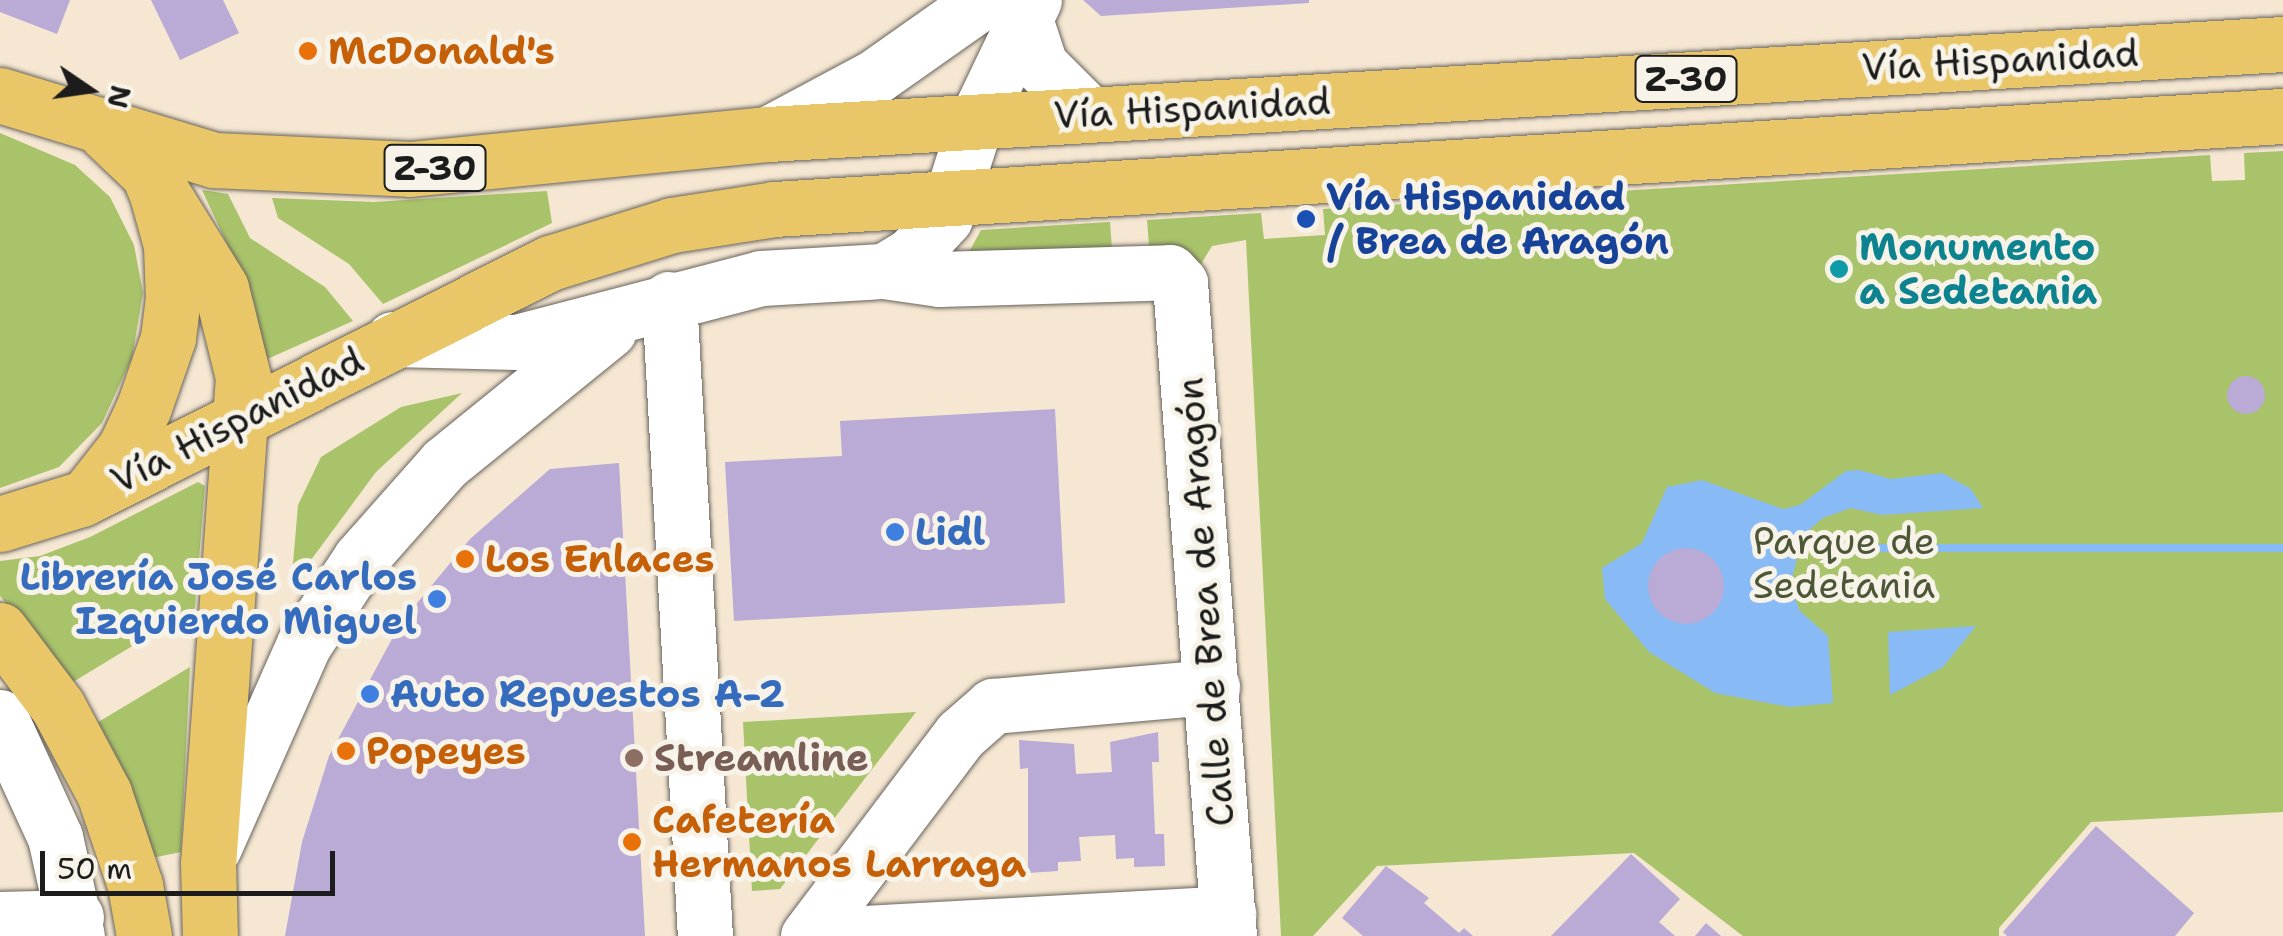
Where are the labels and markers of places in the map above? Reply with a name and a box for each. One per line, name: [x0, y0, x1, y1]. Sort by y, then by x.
place label: McDonald's: [328, 28, 555, 74]
marker: McDonald's: [297, 40, 319, 62]
place label: Vía Hispanidad / Brea de Aragón: [1326, 174, 1669, 264]
marker: Vía Hispanidad / Brea de Aragón: [1295, 208, 1317, 230]
place label: Monumento a Sedetania: [1859, 224, 2097, 314]
marker: Monumento a Sedetania: [1828, 258, 1850, 280]
place label: Lidl: [915, 509, 986, 555]
marker: Lidl: [884, 521, 906, 543]
place label: Los Enlaces: [485, 536, 715, 582]
marker: Los Enlaces: [454, 548, 476, 570]
place label: Librería José Carlos Izquierdo Miguel: [20, 554, 417, 644]
marker: Librería José Carlos Izquierdo Miguel: [426, 588, 448, 610]
place label: Auto Repuestos A-2: [390, 671, 785, 717]
marker: Auto Repuestos A-2: [359, 683, 381, 705]
place label: Popeyes: [366, 728, 526, 774]
place label: Streamline: [654, 735, 869, 781]
marker: Popeyes: [335, 740, 357, 762]
marker: Streamline: [623, 747, 645, 769]
place label: Cafetería Hermanos Larraga: [652, 797, 1026, 886]
marker: Cafetería Hermanos Larraga: [621, 831, 643, 853]

